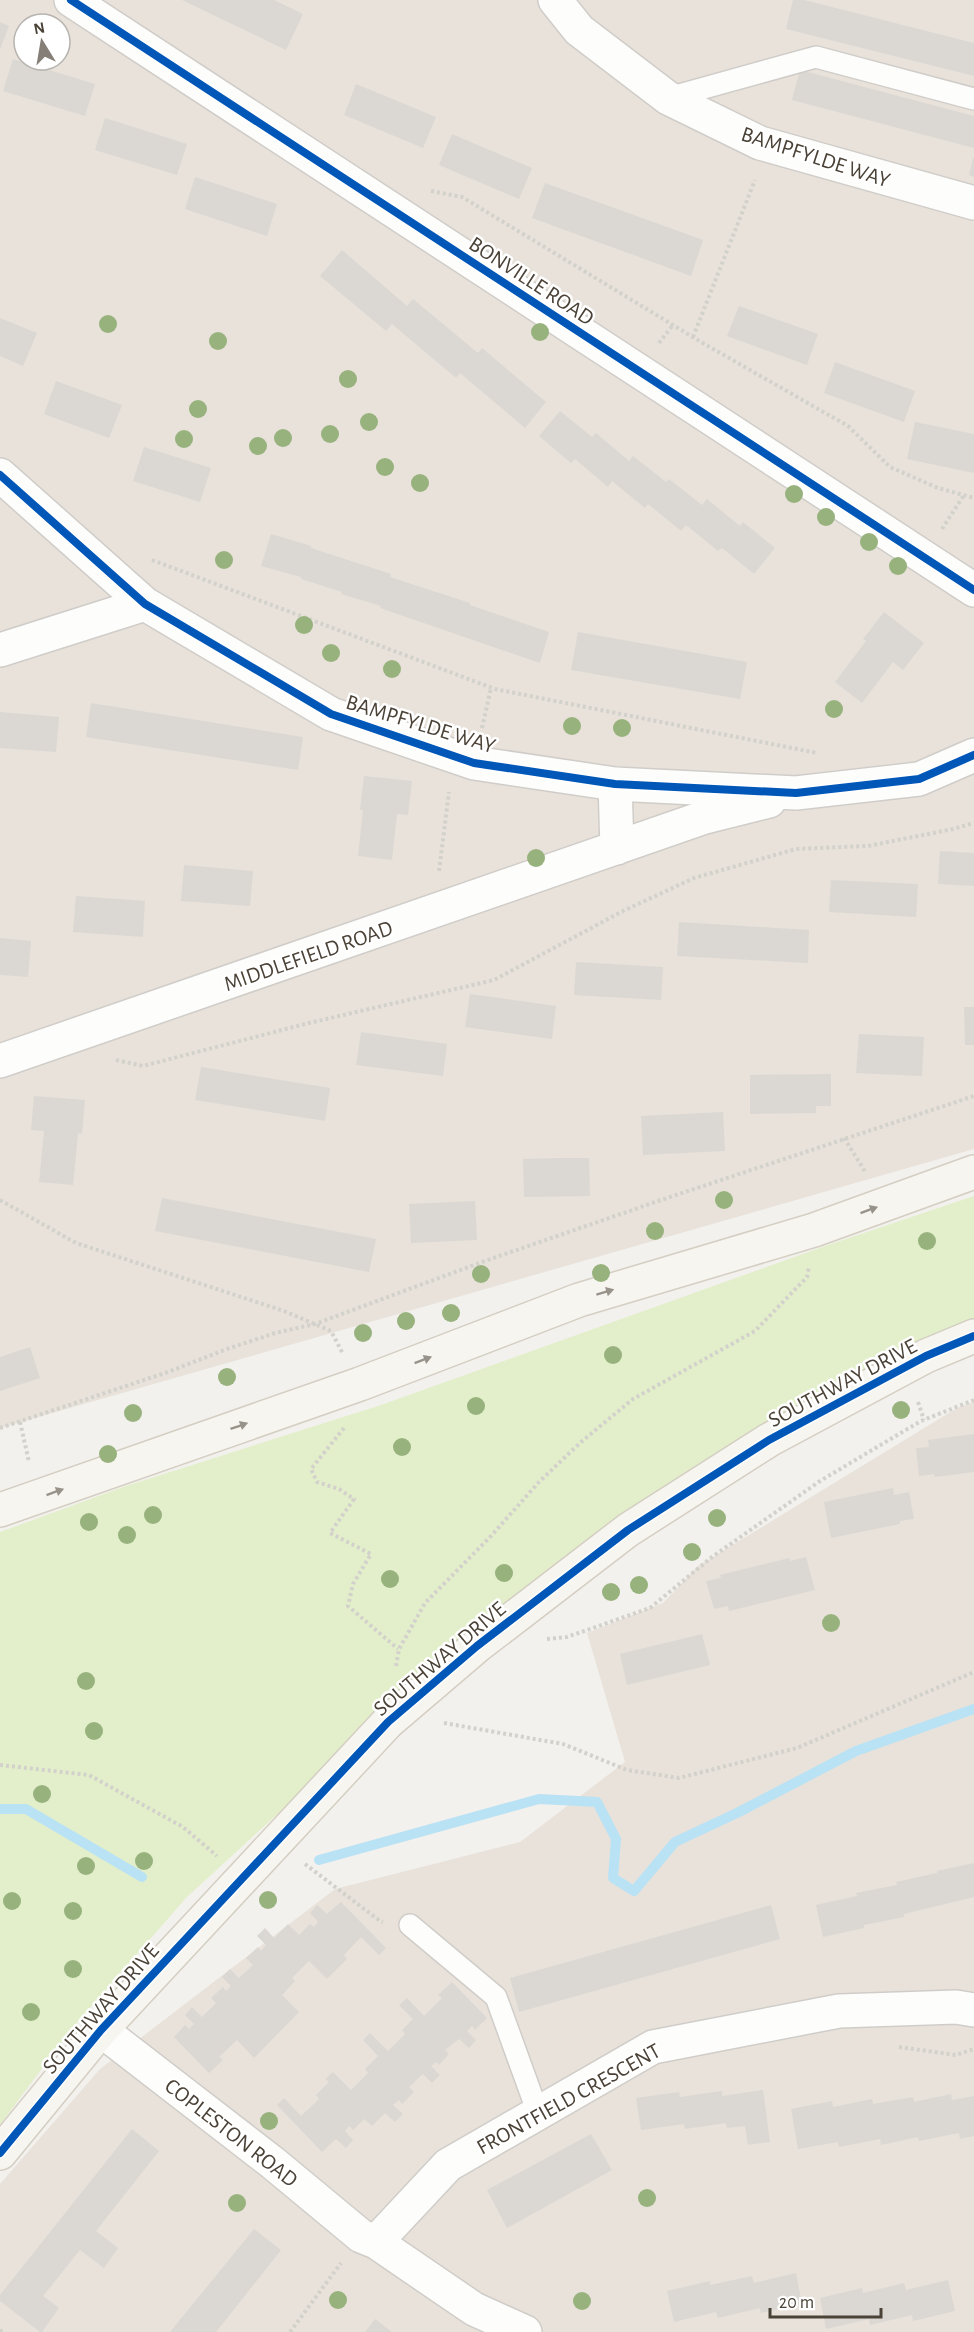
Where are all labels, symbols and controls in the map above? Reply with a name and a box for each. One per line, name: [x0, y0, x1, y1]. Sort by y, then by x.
north arrow: [12, 12, 72, 72]
text: N: [32, 19, 46, 37]
street label: BAMPFYLDE WAY: [739, 123, 893, 191]
street label: BONVILLE ROAD: [465, 232, 598, 329]
street label: BAMPFYLDE WAY: [343, 691, 498, 757]
street label: MIDDLEFIELD ROAD: [221, 917, 396, 995]
one-way arrow: [860, 1205, 878, 1215]
one-way arrow: [596, 1287, 614, 1296]
street label: SOUTHWAY DRIVE: [765, 1334, 921, 1431]
one-way arrow: [414, 1355, 432, 1365]
one-way arrow: [230, 1420, 248, 1430]
one-way arrow: [47, 1486, 65, 1496]
street label: SOUTHWAY DRIVE: [370, 1597, 510, 1720]
street label: SOUTHWAY DRIVE: [38, 1939, 163, 2078]
street label: FRONTFIELD CRESCENT: [473, 2039, 664, 2158]
street label: COPLESTON ROAD: [161, 2074, 302, 2191]
scale bar: [770, 2281, 881, 2319]
text: 20 m: [779, 2294, 814, 2312]

